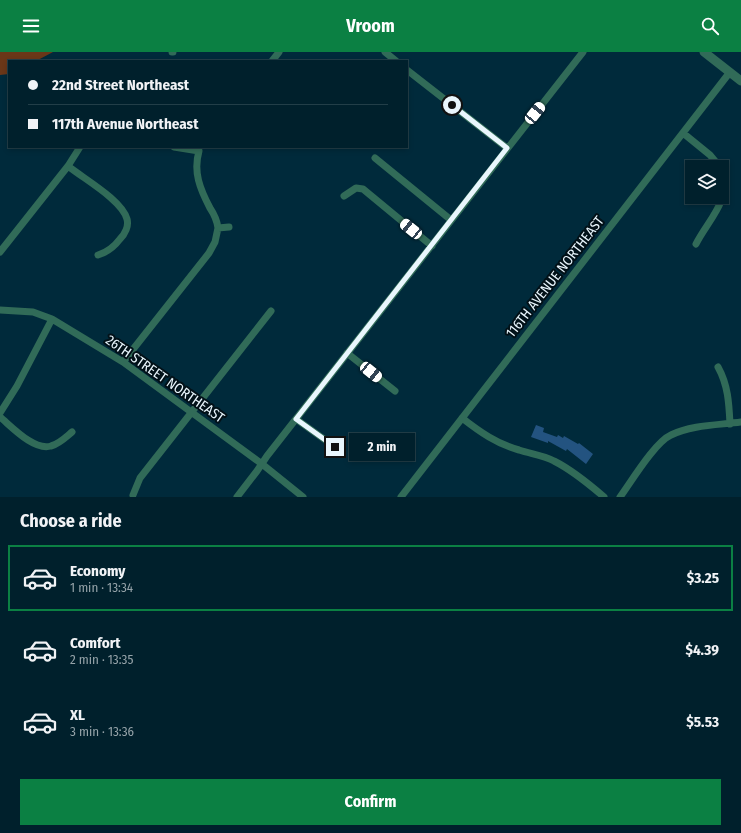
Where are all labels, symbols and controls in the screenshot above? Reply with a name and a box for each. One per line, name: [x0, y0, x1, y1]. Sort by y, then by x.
icon: menu: [20, 15, 42, 37]
text: Vroom: [346, 15, 395, 37]
icon: search: [699, 15, 721, 37]
text: 22nd Street Northeast: [52, 76, 189, 94]
route start: [443, 96, 461, 114]
car: [523, 100, 547, 126]
text: 117th Avenue Northeast: [52, 115, 198, 133]
map controls: [685, 160, 729, 204]
button: layers: [685, 160, 729, 204]
street label: 116TH AVENUE NORTHEAST: [502, 213, 608, 341]
car: [398, 217, 424, 241]
street label: 26TH STREET NORTHEAST: [102, 332, 228, 427]
car: [358, 360, 384, 384]
callout: 2 min: [349, 433, 415, 461]
route end: [326, 438, 344, 456]
text: 2 min: [368, 439, 396, 454]
text: Choose a ride: [20, 510, 122, 532]
icon: car: [22, 560, 58, 596]
text: Economy: [70, 562, 125, 580]
text: $3.25: [687, 569, 719, 587]
text: 1 min · 13:34: [70, 580, 133, 595]
icon: car: [22, 632, 58, 668]
text: Comfort: [70, 634, 121, 652]
text: $4.39: [685, 641, 719, 659]
text: 2 min · 13:35: [70, 652, 133, 667]
icon: car: [22, 704, 58, 740]
text: XL: [70, 706, 85, 724]
text: $5.53: [686, 713, 719, 731]
text: 3 min · 13:36: [70, 724, 134, 739]
button: Confirm: [20, 779, 721, 825]

